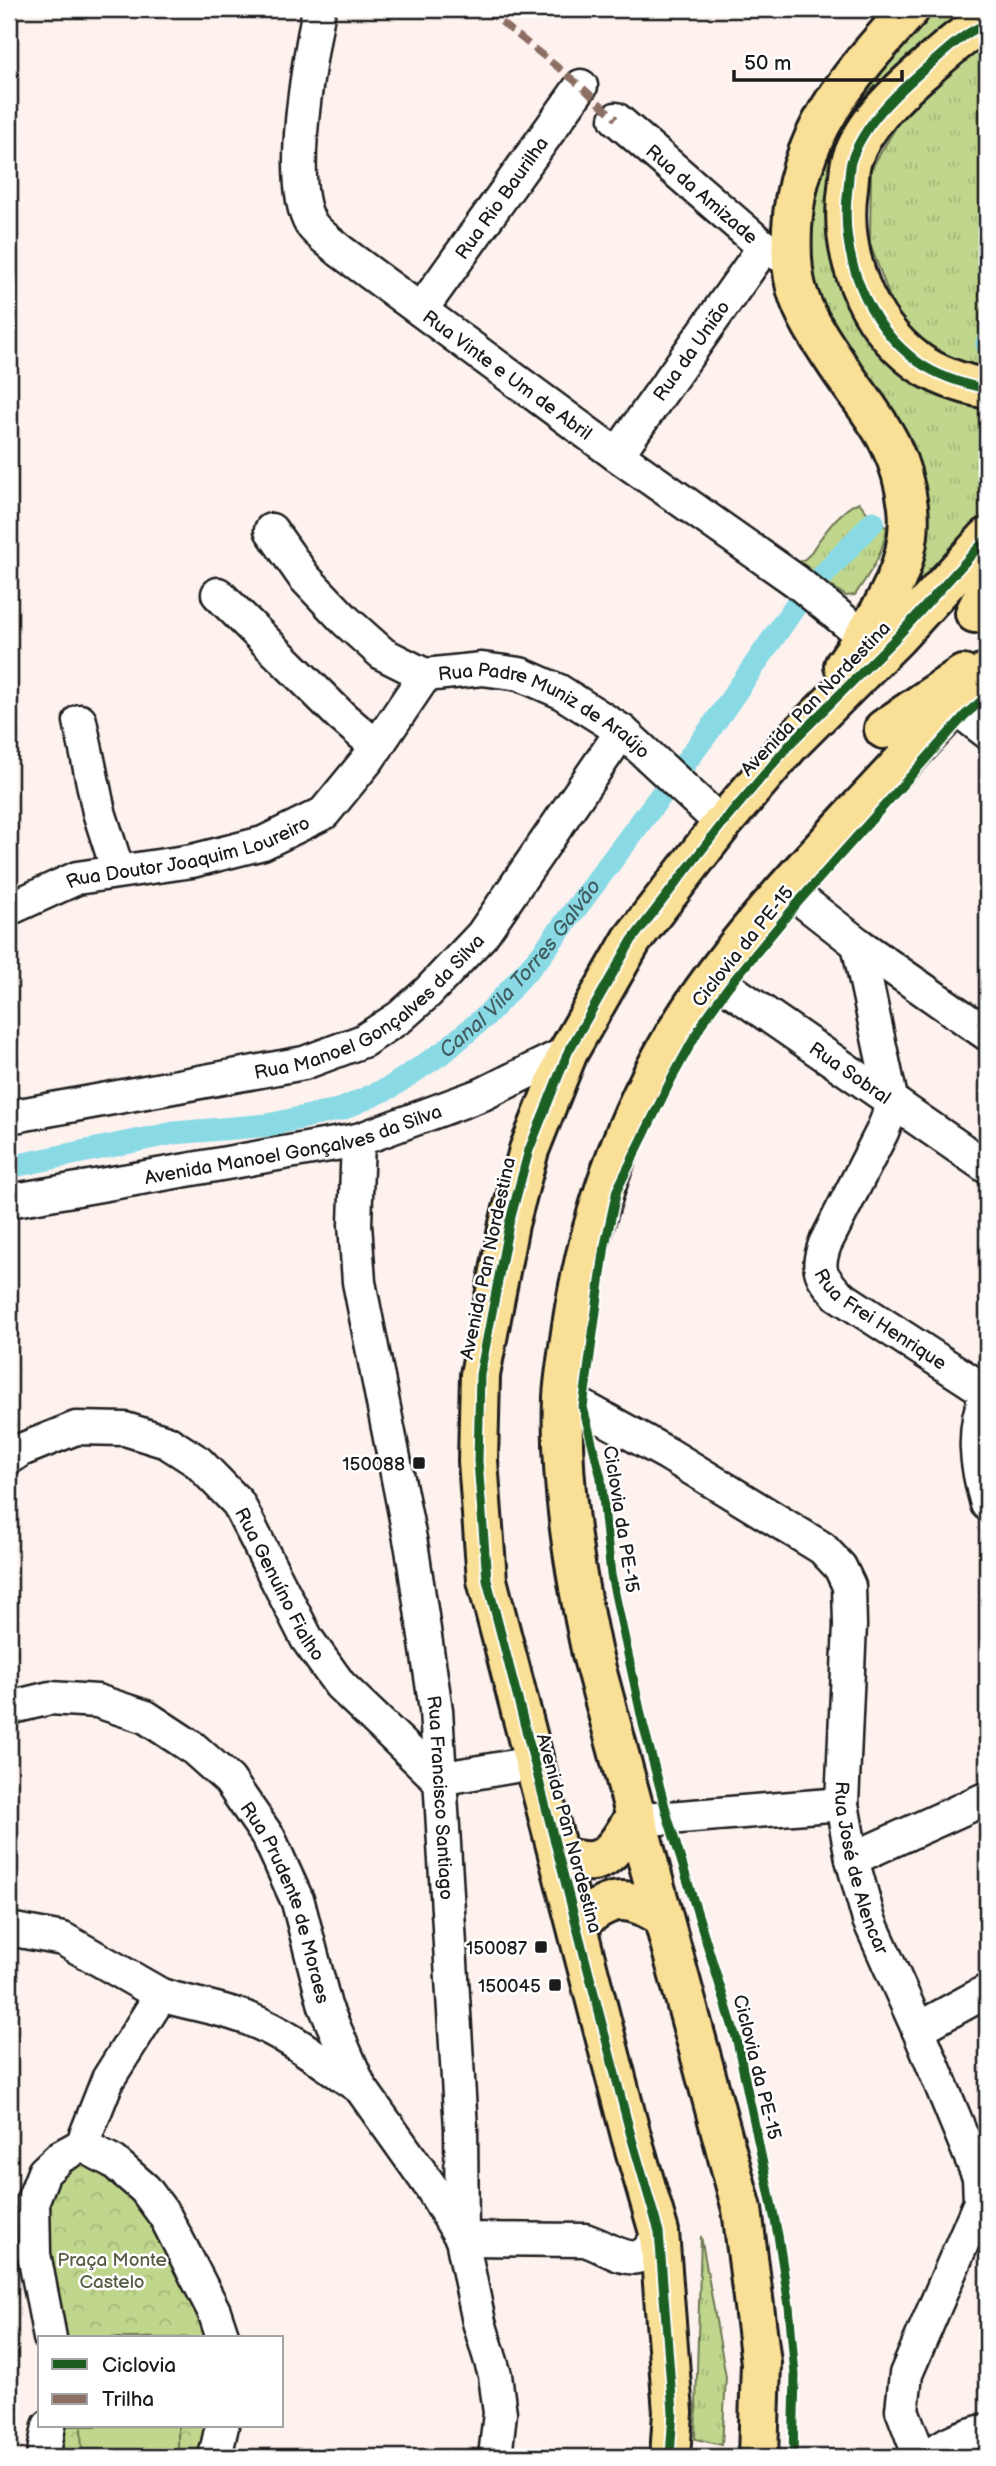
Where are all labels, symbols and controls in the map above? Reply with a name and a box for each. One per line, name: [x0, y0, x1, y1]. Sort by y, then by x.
scale bar: [734, 38, 902, 82]
text: 50 m: [744, 51, 791, 76]
street label: Rua Rio Baurilha: [451, 133, 554, 264]
street label: Rua da Amizade: [641, 140, 762, 249]
street label: Rua da União: [649, 297, 735, 406]
street label: Rua Vinte e Um de Abril: [418, 306, 596, 446]
street label: Avenida Pan Nordestina: [736, 617, 896, 781]
street label: Rua Padre Muniz de Araújo: [437, 659, 654, 764]
street label: Rua Doutor Joaquim Loureiro: [63, 812, 314, 894]
water label: Canal Vila Torres Galvão: [434, 875, 606, 1063]
street label: Ciclovia da PE-15: [687, 882, 799, 1012]
street label: Rua Manoel Gonçalves da Silva: [252, 930, 490, 1085]
street label: Rua Sobral: [804, 1037, 895, 1110]
street label: Avenida Manoel Gonçalves da Silva: [143, 1100, 445, 1190]
street label: Avenida Pan Nordestina: [456, 1155, 521, 1361]
street label: Rua Frei Henrique: [808, 1265, 950, 1376]
street label: Ciclovia da PE-15: [598, 1444, 644, 1595]
place label: 150088: [342, 1453, 405, 1476]
marker: 150088: [411, 1455, 427, 1471]
street label: Rua Genuíno Fialho: [229, 1504, 329, 1666]
street label: Rua Francisco Santiago: [421, 1694, 457, 1901]
street label: Avenida Pan Nordestina: [531, 1731, 606, 1936]
street label: Rua José de Alencar: [829, 1781, 893, 1959]
street label: Rua Prudente de Moraes: [234, 1798, 334, 2006]
place label: 150087: [466, 1937, 528, 1960]
marker: 150087: [533, 1939, 549, 1955]
place label: 150045: [478, 1975, 541, 1998]
marker: 150045: [547, 1977, 563, 1993]
street label: Ciclovia da PE-15: [727, 1992, 786, 2142]
park label: Praça Monte Castelo: [57, 2249, 167, 2294]
legend: [38, 2336, 284, 2428]
text: Ciclovia: [102, 2353, 176, 2378]
text: Trilha: [102, 2387, 154, 2412]

